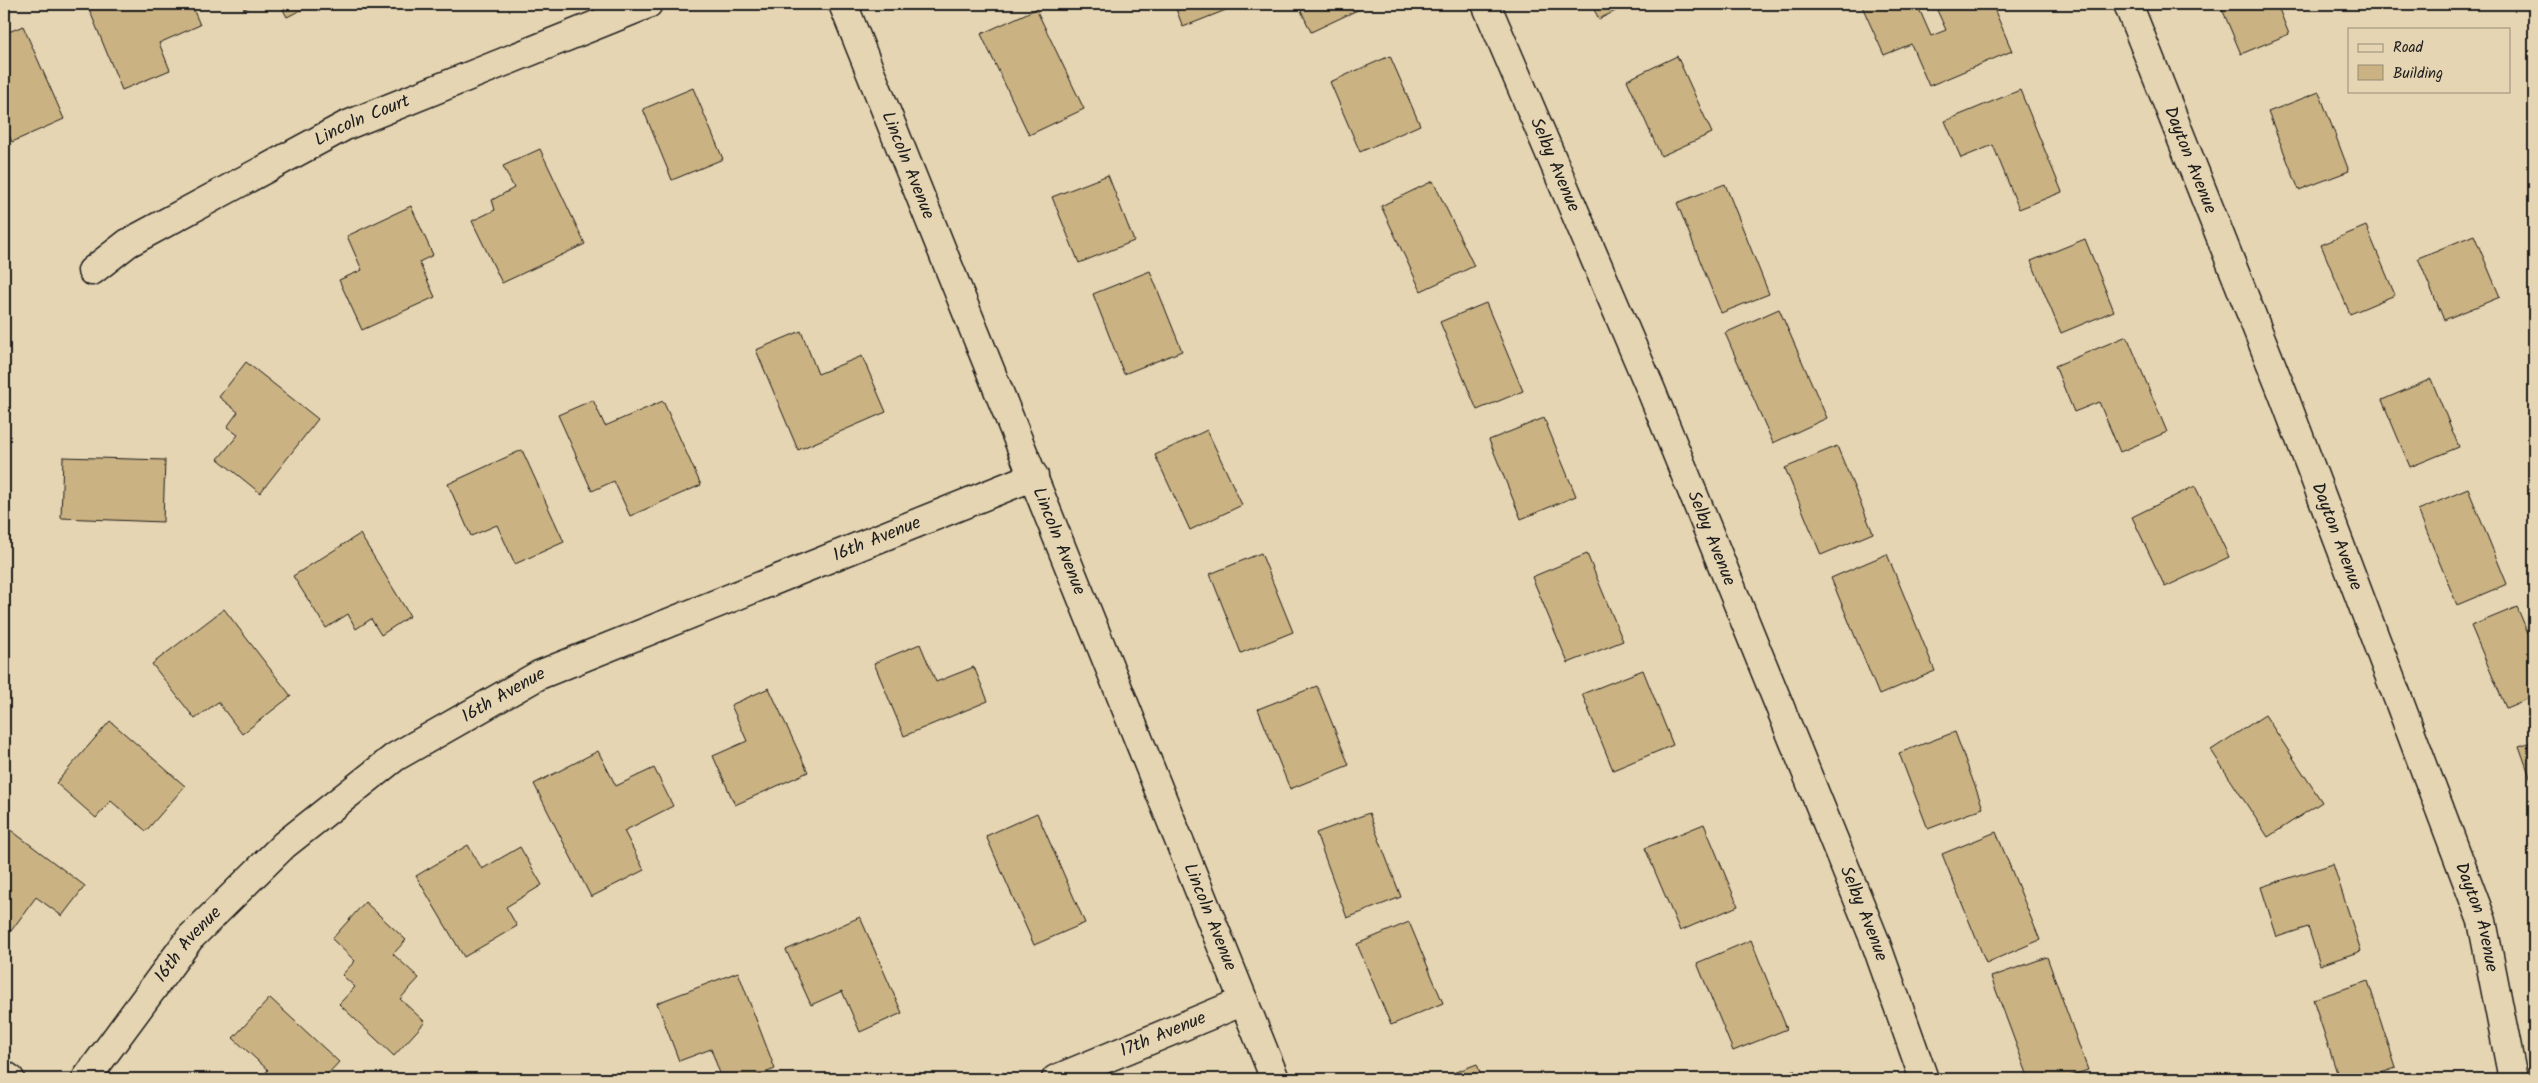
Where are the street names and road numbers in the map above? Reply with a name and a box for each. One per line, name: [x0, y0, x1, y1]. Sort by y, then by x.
street label: Lincoln Court: [309, 86, 415, 154]
street label: Dayton Avenue: [2156, 102, 2224, 218]
street label: Lincoln Avenue: [873, 107, 943, 224]
street label: Selby Avenue: [1522, 113, 1588, 217]
street label: Dayton Avenue: [2303, 478, 2370, 595]
street label: Lincoln Avenue: [1024, 483, 1094, 600]
street label: Selby Avenue: [1679, 487, 1744, 590]
street label: 16th Avenue: [829, 508, 925, 570]
street label: 16th Avenue: [456, 659, 550, 731]
street label: Dayton Avenue: [2447, 858, 2506, 975]
street label: Lincoln Avenue: [1175, 859, 1245, 975]
street label: Selby Avenue: [1832, 862, 1896, 965]
street label: 16th Avenue: [147, 900, 229, 989]
street label: 17th Avenue: [1116, 1004, 1211, 1065]

